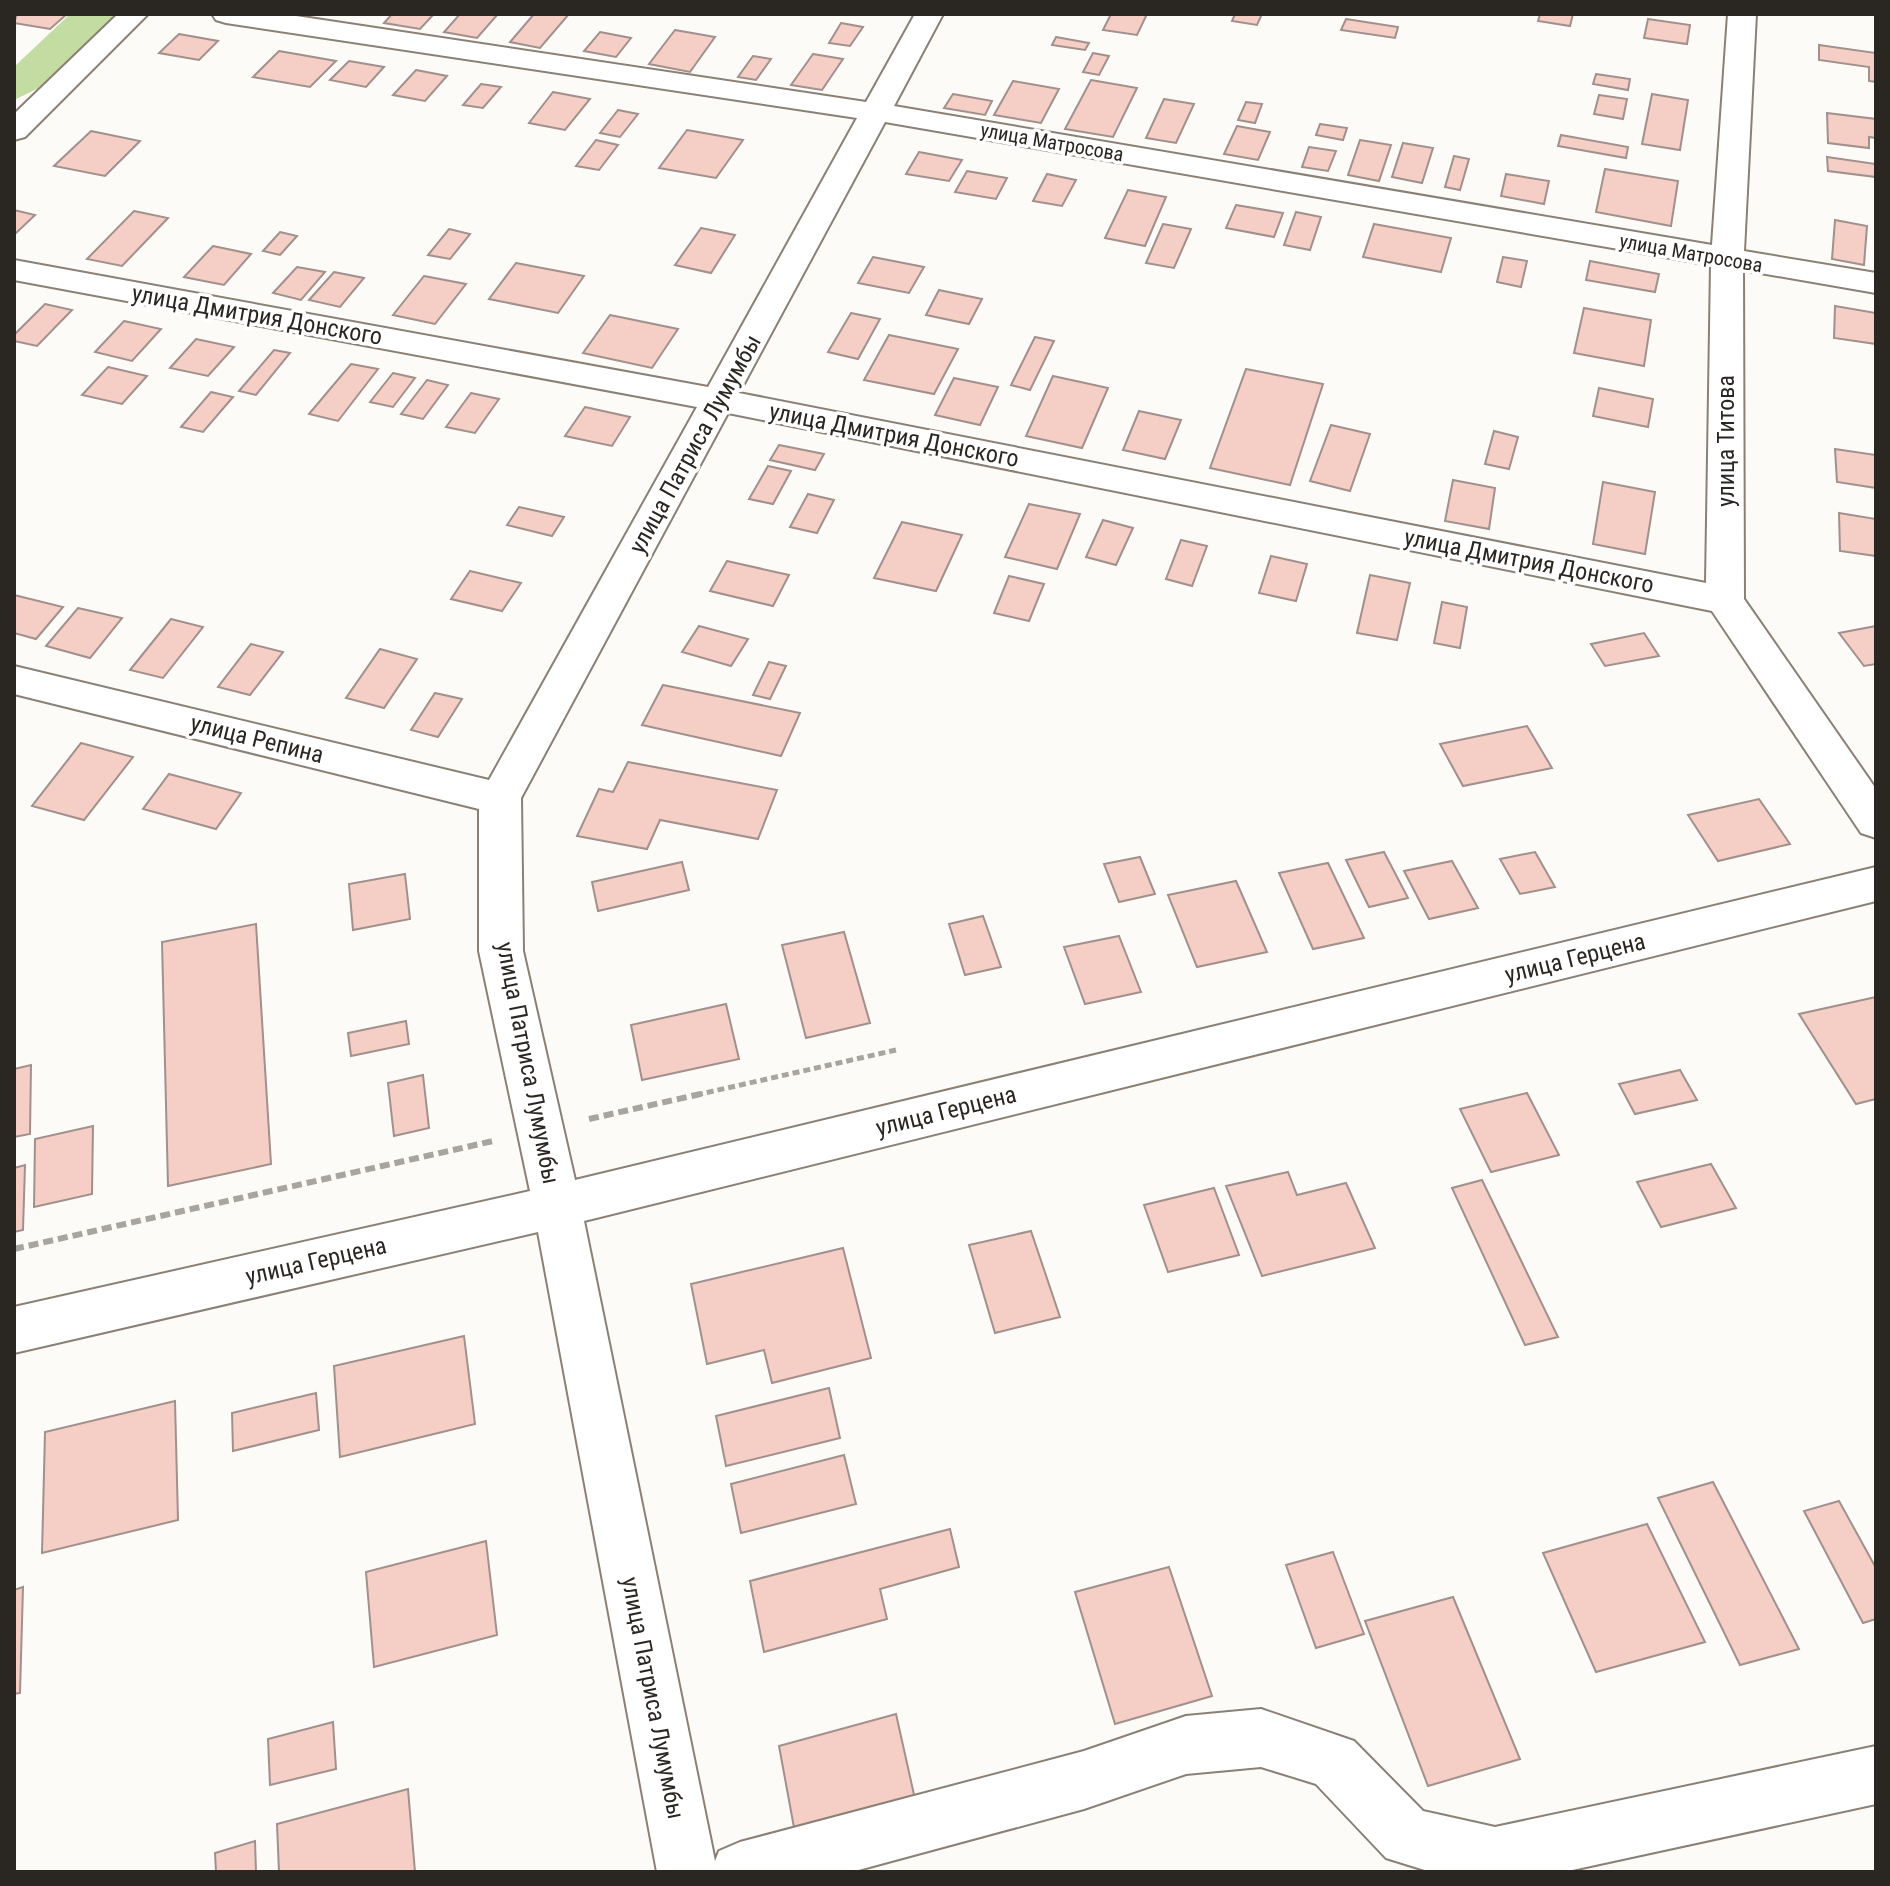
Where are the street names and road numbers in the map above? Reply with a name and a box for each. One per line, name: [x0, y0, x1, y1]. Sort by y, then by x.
street label: улица Матросова: [979, 118, 1125, 166]
street label: улица Матросова: [1618, 229, 1764, 277]
street label: улица Дмитрия Донского: [130, 279, 384, 351]
street label: улица Патриса Лумумбы: [623, 330, 767, 558]
street label: улица Титова: [1712, 375, 1740, 507]
street label: улица Дмитрия Донского: [767, 397, 1021, 473]
street label: улица Дмитрия Донского: [1402, 523, 1656, 599]
street label: улица Репина: [188, 709, 326, 769]
street label: улица Герцена: [1502, 927, 1648, 989]
street label: улица Патриса Лумумбы: [491, 940, 565, 1186]
street label: улица Герцена: [873, 1080, 1019, 1142]
street label: улица Герцена: [243, 1231, 389, 1291]
street label: улица Патриса Лумумбы: [616, 1575, 690, 1821]

